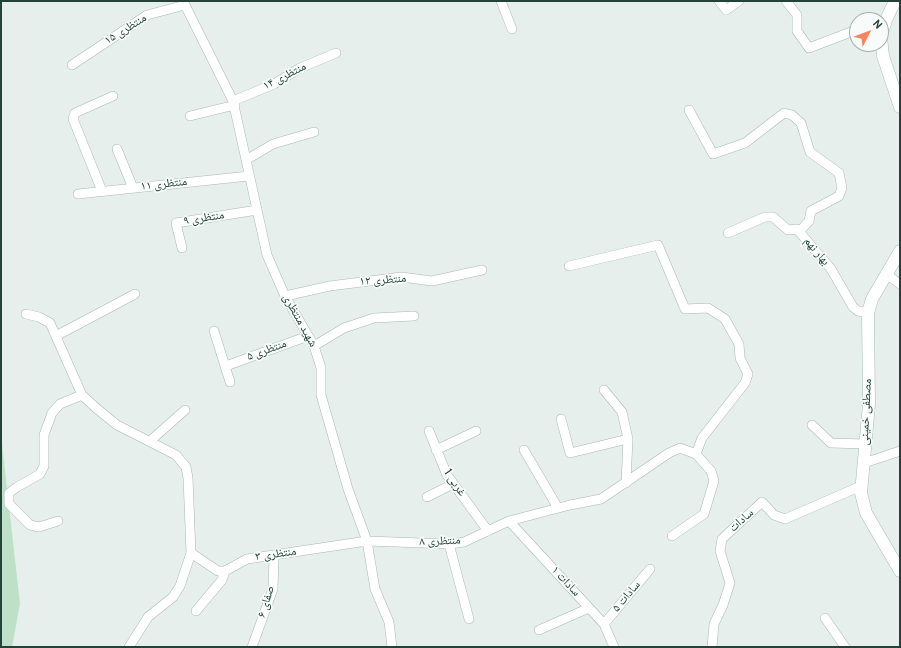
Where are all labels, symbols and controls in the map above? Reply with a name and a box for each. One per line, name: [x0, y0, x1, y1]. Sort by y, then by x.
street label: منتظری ۱۵: [102, 12, 150, 48]
north arrow: [849, 12, 889, 52]
text: N: [869, 17, 885, 32]
street label: منتظری ۱۴: [261, 60, 309, 94]
street label: منتظری ۱۱: [140, 175, 188, 195]
street label: منتظری ۹: [182, 209, 226, 229]
street label: بهار نهم: [800, 235, 832, 269]
street label: منتظری ۱۲: [359, 272, 407, 290]
street label: شهید منتظری: [279, 292, 319, 350]
street label: منتظری ۵: [245, 337, 289, 365]
street label: مصطفی خمینی: [858, 378, 876, 446]
street label: غربی 1: [440, 467, 468, 499]
street label: سادات: [727, 506, 757, 536]
street label: منتظری ۸: [419, 534, 461, 550]
street label: منتظری ۳: [255, 545, 297, 565]
street label: سادات ۱: [547, 564, 583, 600]
street label: سادات ۵: [610, 578, 644, 616]
street label: صفای ۶: [255, 584, 279, 620]

